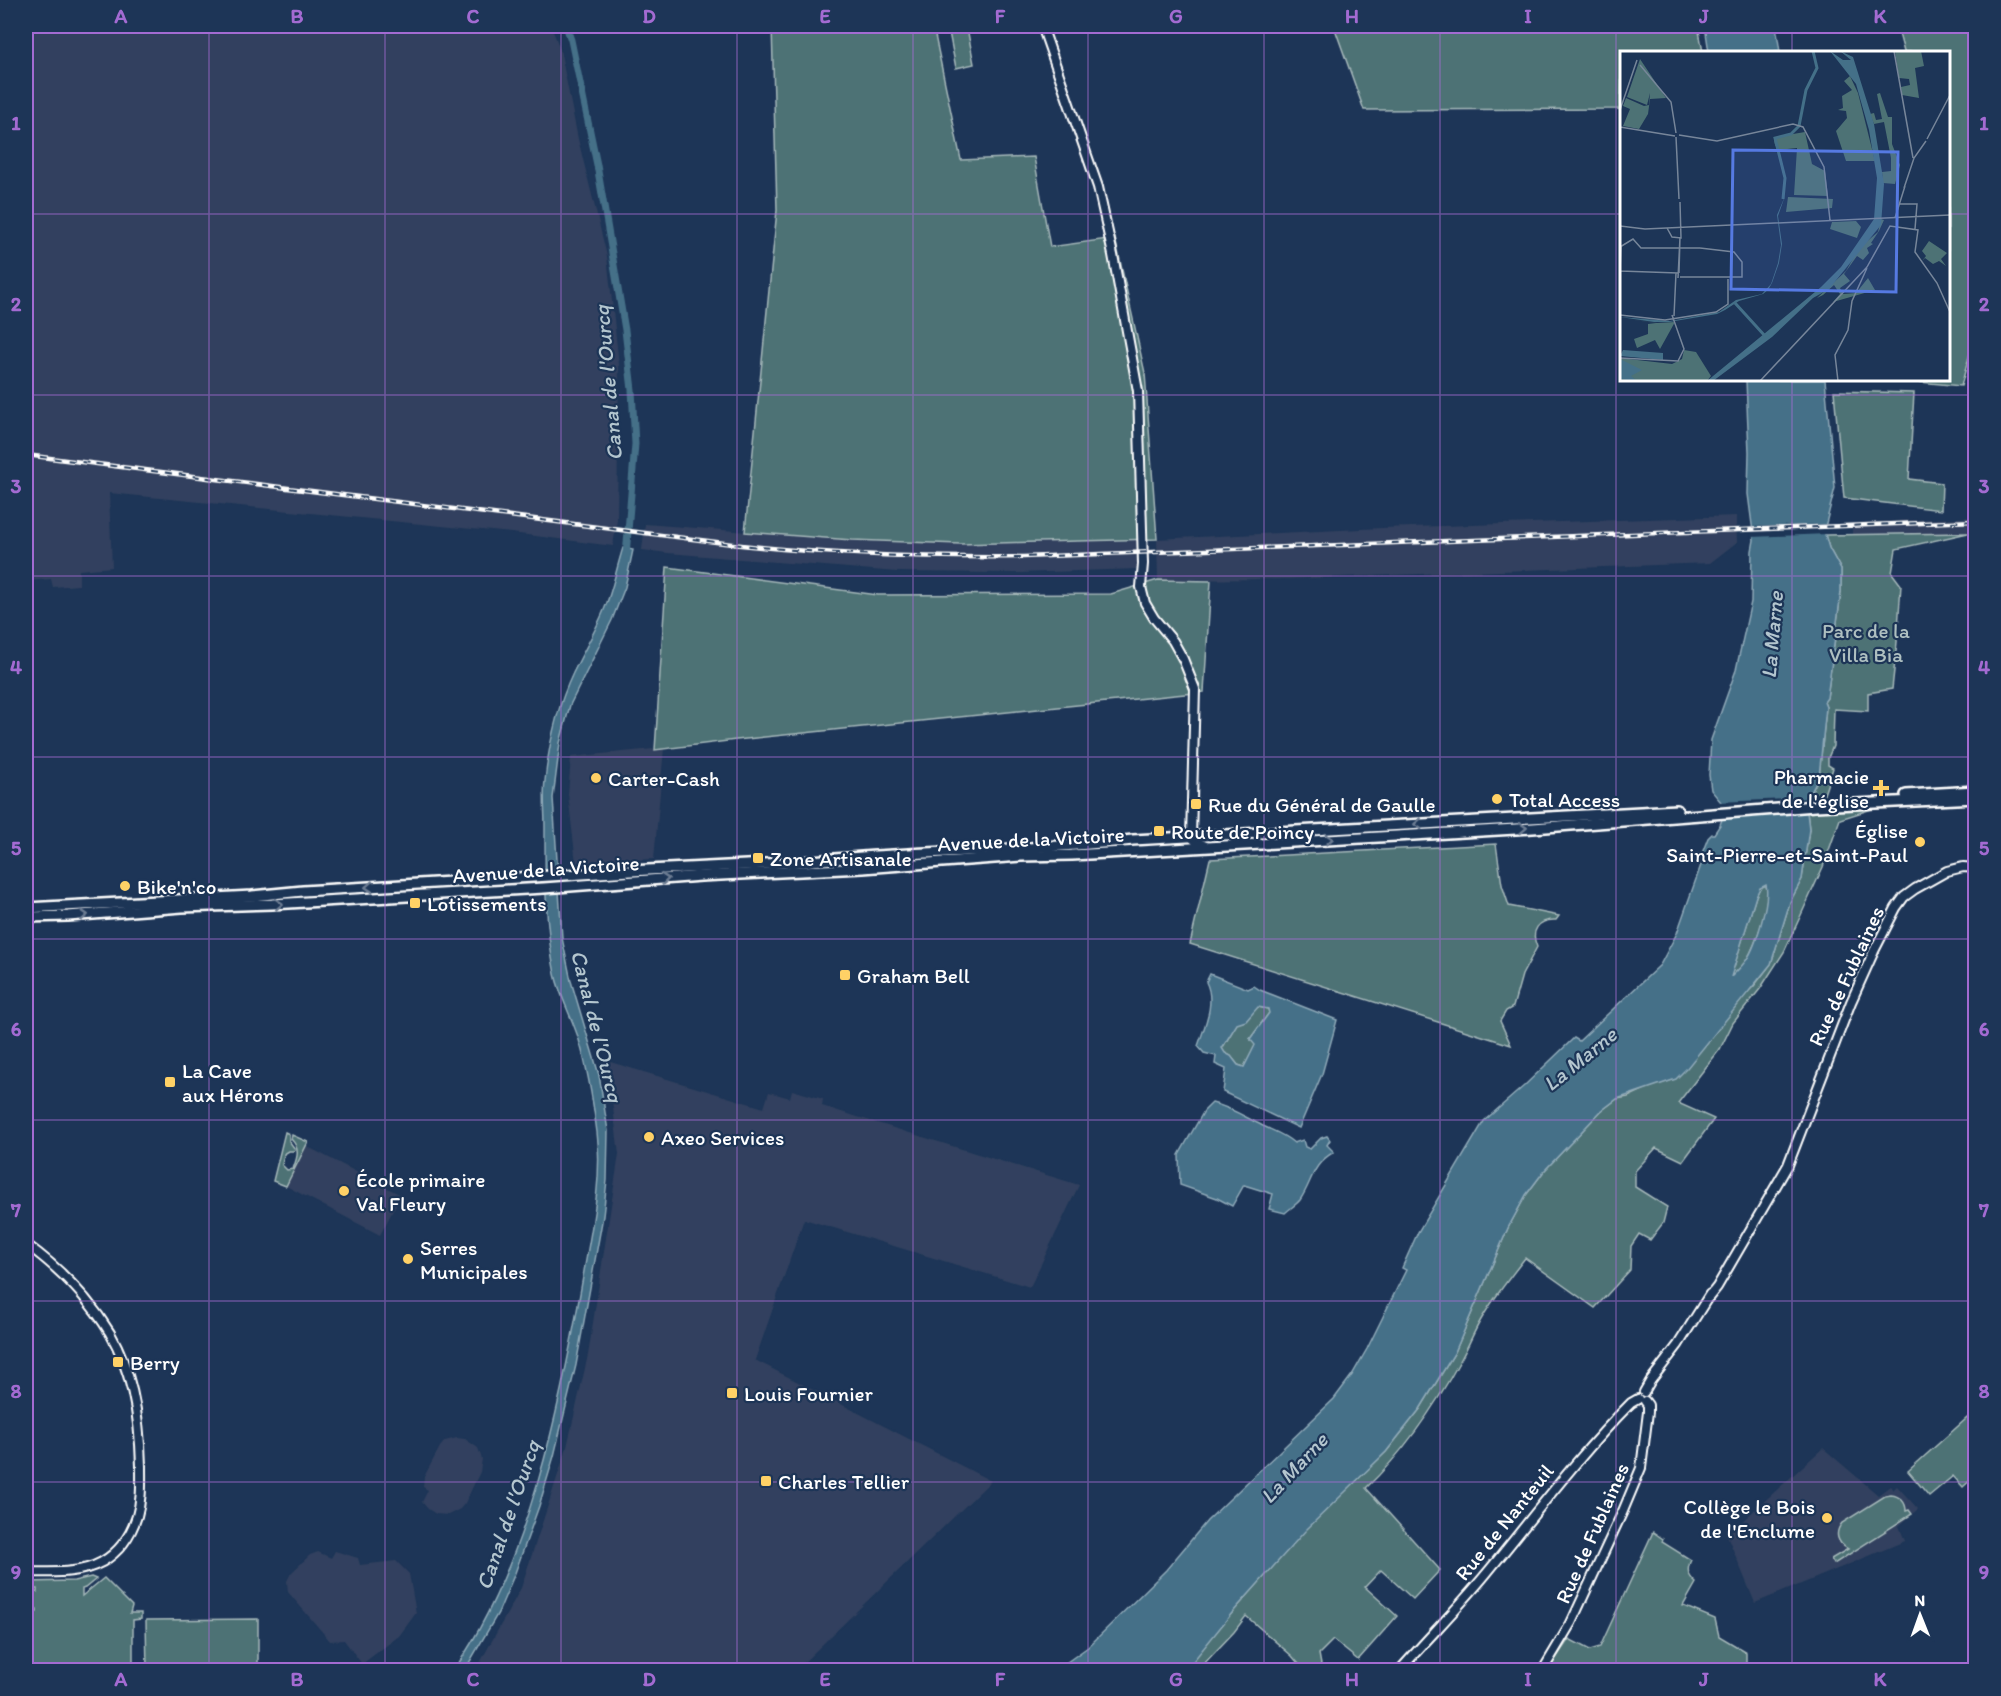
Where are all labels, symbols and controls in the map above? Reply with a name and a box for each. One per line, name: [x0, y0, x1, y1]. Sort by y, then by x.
text: A: [114, 4, 128, 28]
text: B: [291, 4, 304, 28]
text: C: [467, 4, 480, 28]
text: D: [642, 4, 656, 28]
text: E: [819, 4, 831, 28]
text: F: [995, 4, 1006, 28]
text: G: [1169, 4, 1183, 28]
text: H: [1345, 4, 1359, 28]
text: I: [1524, 4, 1532, 28]
text: J: [1698, 4, 1709, 28]
text: K: [1874, 4, 1888, 28]
inset map: [1620, 51, 1950, 381]
text: 1: [11, 111, 21, 135]
text: 1: [1979, 111, 1989, 135]
text: 2: [11, 292, 22, 316]
text: 2: [1979, 292, 1990, 316]
water label: Canal de l'Ourcq: [588, 302, 628, 462]
text: 3: [11, 474, 22, 498]
text: 3: [1979, 474, 1990, 498]
water label: La Marne: [1755, 589, 1789, 680]
park label: Parc de la Villa Bia: [1822, 618, 1910, 667]
text: 4: [10, 655, 22, 679]
text: 4: [1978, 655, 1990, 679]
place label: Pharmacie de l'église: [1774, 764, 1869, 813]
place label: Carter-Cash: [608, 766, 720, 791]
marker: Carter-Cash: [589, 771, 603, 785]
marker: Pharmacie de l'église: [1874, 781, 1888, 795]
place label: Total Access: [1509, 787, 1620, 812]
place label: Rue du Général de Gaulle: [1208, 792, 1435, 817]
marker: Total Access: [1490, 792, 1504, 806]
marker: Rue du Général de Gaulle: [1189, 797, 1203, 811]
one-way arrow: [1414, 817, 1423, 830]
place label: Église Saint-Pierre-et-Saint-Paul: [1666, 818, 1908, 867]
place label: Route de Poincy: [1171, 819, 1314, 844]
street label: Avenue de la Victoire: [937, 822, 1125, 856]
one-way arrow: [1519, 822, 1528, 835]
marker: Route de Poincy: [1152, 824, 1166, 838]
one-way arrow: [1324, 833, 1333, 846]
marker: Église Saint-Pierre-et-Saint-Paul: [1913, 835, 1927, 849]
text: 5: [11, 836, 22, 860]
text: 5: [1979, 836, 1990, 860]
place label: Zone Artisanale: [770, 846, 912, 871]
street label: Avenue de la Victoire: [452, 850, 640, 888]
marker: Zone Artisanale: [751, 851, 765, 865]
one-way arrow: [660, 873, 669, 886]
place label: Bike'n'co: [137, 874, 216, 899]
marker: Bike'n'co: [118, 879, 132, 893]
one-way arrow: [364, 880, 373, 893]
place label: Lotissements: [427, 891, 547, 916]
marker: Lotissements: [408, 896, 422, 910]
one-way arrow: [274, 897, 283, 910]
street label: Rue de Fublaines: [1803, 902, 1889, 1050]
one-way arrow: [79, 909, 88, 922]
water label: Canal de l'Ourcq: [565, 947, 629, 1107]
place label: Graham Bell: [857, 963, 970, 988]
marker: Graham Bell: [838, 968, 852, 982]
text: 6: [11, 1017, 22, 1041]
text: 6: [1979, 1017, 1990, 1041]
water label: La Marne: [1538, 1020, 1623, 1097]
place label: La Cave aux Hérons: [182, 1058, 284, 1107]
marker: La Cave aux Hérons: [163, 1075, 177, 1089]
place label: Axeo Services: [661, 1125, 784, 1150]
marker: Axeo Services: [642, 1130, 656, 1144]
place label: École primaire Val Fleury: [356, 1167, 485, 1216]
marker: École primaire Val Fleury: [337, 1184, 351, 1198]
text: 7: [10, 1198, 21, 1222]
text: 7: [1978, 1198, 1989, 1222]
place label: Serres Municipales: [420, 1235, 528, 1284]
marker: Serres Municipales: [401, 1252, 415, 1266]
place label: Berry: [130, 1350, 180, 1375]
marker: Berry: [111, 1355, 125, 1369]
text: 8: [11, 1379, 22, 1403]
text: 8: [1979, 1379, 1990, 1403]
place label: Louis Fournier: [744, 1381, 873, 1406]
marker: Louis Fournier: [725, 1386, 739, 1400]
water label: La Marne: [1254, 1426, 1335, 1509]
water label: Canal de l'Ourcq: [470, 1435, 547, 1593]
street label: Rue de Nanteuil: [1449, 1459, 1559, 1585]
street label: Rue de Fublaines: [1550, 1459, 1634, 1607]
place label: Charles Tellier: [778, 1469, 910, 1494]
marker: Charles Tellier: [759, 1474, 773, 1488]
place label: Collège le Bois de l'Enclume: [1684, 1494, 1815, 1543]
marker: Collège le Bois de l'Enclume: [1820, 1511, 1834, 1525]
text: 9: [11, 1560, 21, 1584]
text: 9: [1979, 1560, 1989, 1584]
north arrow: [1890, 1585, 1950, 1645]
text: N: [1914, 1591, 1925, 1610]
text: A: [114, 1667, 128, 1691]
text: B: [291, 1667, 304, 1691]
text: C: [467, 1667, 480, 1691]
text: D: [642, 1667, 656, 1691]
text: E: [819, 1667, 831, 1691]
text: F: [995, 1667, 1006, 1691]
text: G: [1169, 1667, 1183, 1691]
text: H: [1345, 1667, 1359, 1691]
text: I: [1524, 1667, 1532, 1691]
text: J: [1698, 1667, 1709, 1691]
text: K: [1874, 1667, 1888, 1691]

